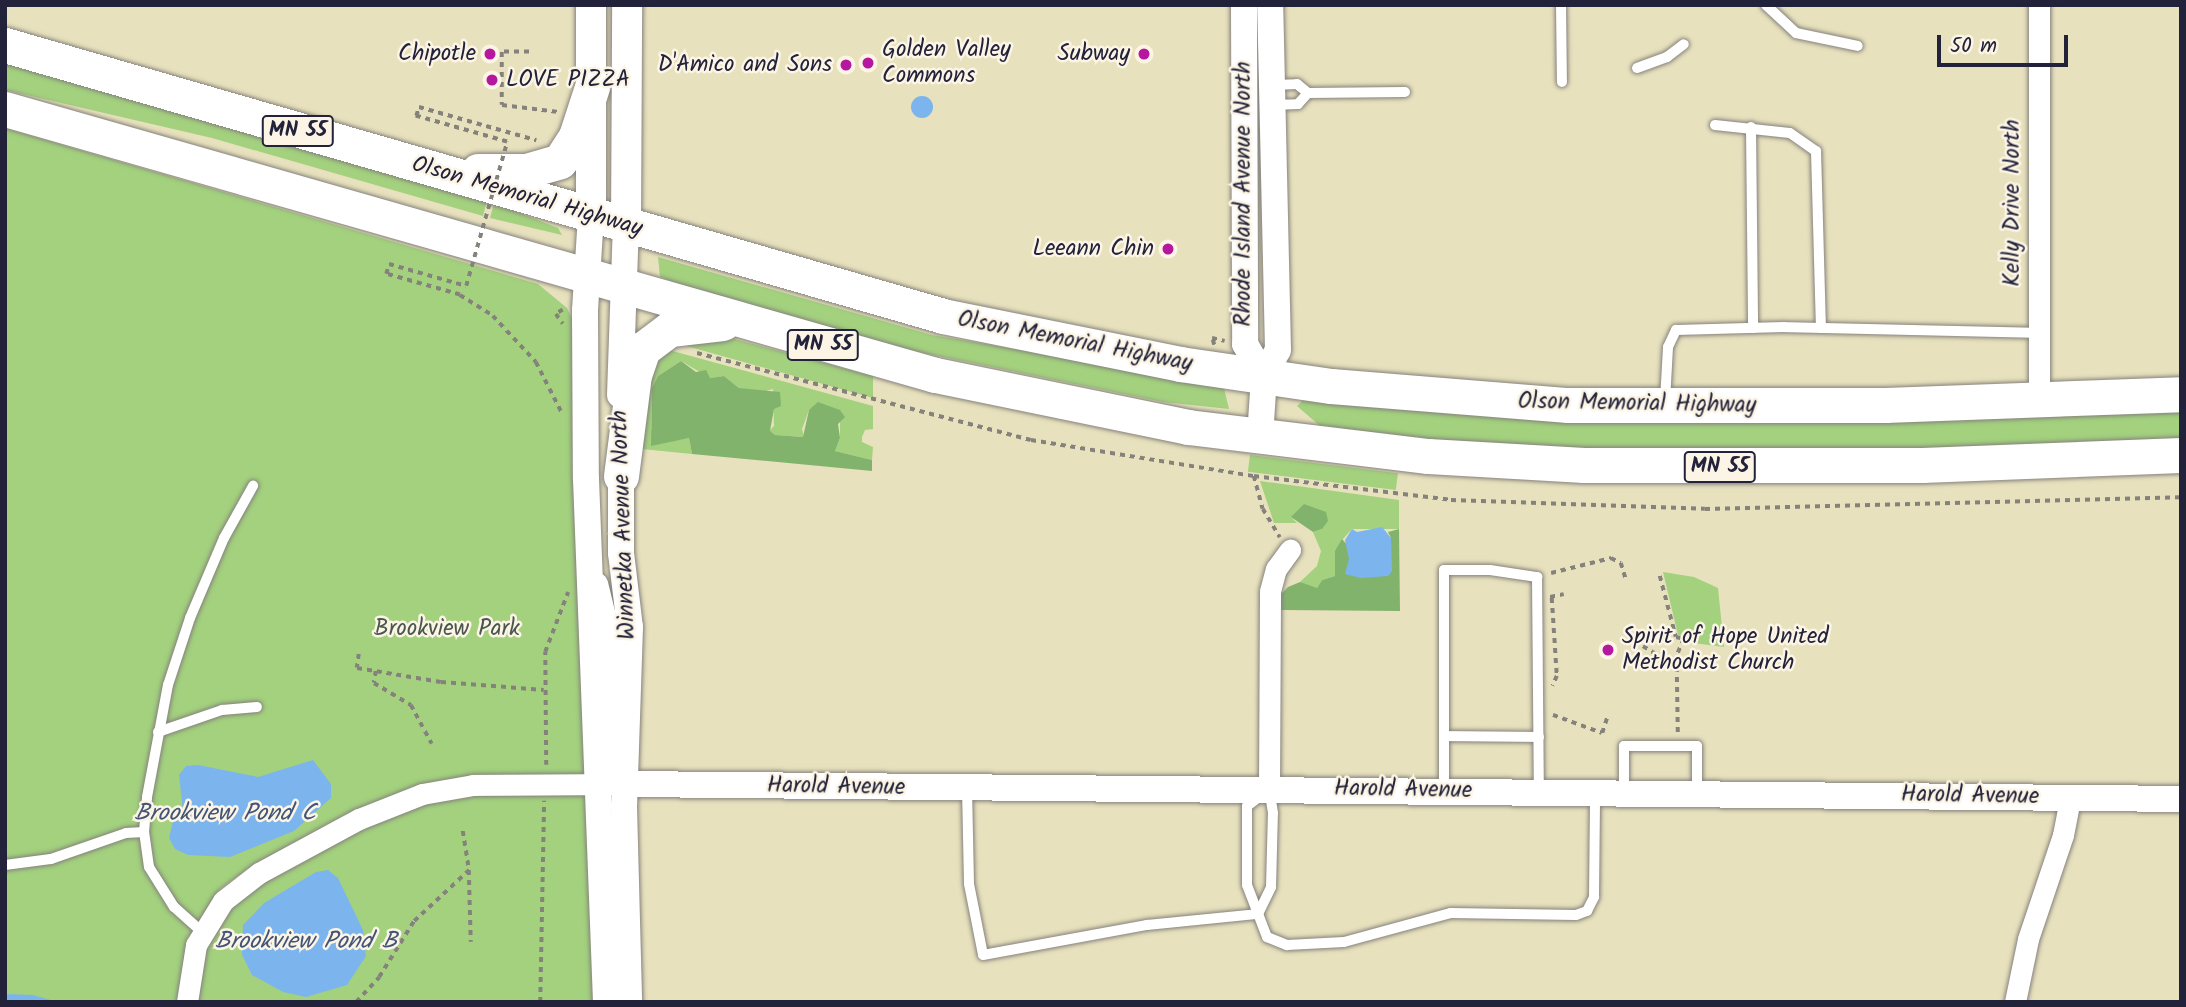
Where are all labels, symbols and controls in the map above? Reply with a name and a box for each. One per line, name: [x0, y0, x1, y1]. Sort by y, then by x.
scale bar: [1941, 21, 2072, 65]
text: 50 m: [1950, 30, 1997, 63]
place label: Golden Valley Commons: [882, 36, 1011, 90]
place label: Chipotle: [398, 40, 476, 68]
place label: Subway: [1058, 40, 1130, 68]
marker: Chipotle: [482, 46, 498, 62]
marker: Subway: [1136, 46, 1152, 62]
place label: D'Amico and Sons: [658, 51, 832, 79]
marker: Golden Valley Commons: [860, 55, 876, 71]
marker: D'Amico and Sons: [838, 57, 854, 73]
street label: Rhode Island Avenue North: [1230, 61, 1258, 327]
place label: LOVE PIZZA: [506, 66, 630, 94]
marker: LOVE PIZZA: [484, 72, 500, 88]
road number: MN 55: [261, 114, 335, 148]
street label: Kelly Drive North: [1999, 119, 2027, 287]
street label: Olson Memorial Highway: [409, 151, 645, 243]
place label: Leeann Chin: [1032, 235, 1154, 263]
marker: Leeann Chin: [1160, 241, 1176, 257]
street label: Olson Memorial Highway: [955, 306, 1195, 378]
road number: MN 55: [786, 328, 860, 362]
street label: Olson Memorial Highway: [1517, 388, 1757, 420]
street label: Winnetka Avenue North: [606, 410, 642, 640]
road number: MN 55: [1683, 449, 1757, 484]
park label: Brookview Park: [374, 615, 520, 643]
place label: Spirit of Hope United Methodist Church: [1622, 623, 1829, 677]
marker: Spirit of Hope United Methodist Church: [1600, 642, 1616, 658]
street label: Harold Avenue: [767, 772, 905, 802]
street label: Harold Avenue: [1334, 775, 1472, 805]
street label: Harold Avenue: [1901, 781, 2039, 811]
water label: Brookview Pond C: [134, 800, 316, 828]
water label: Brookview Pond B: [215, 928, 397, 956]

